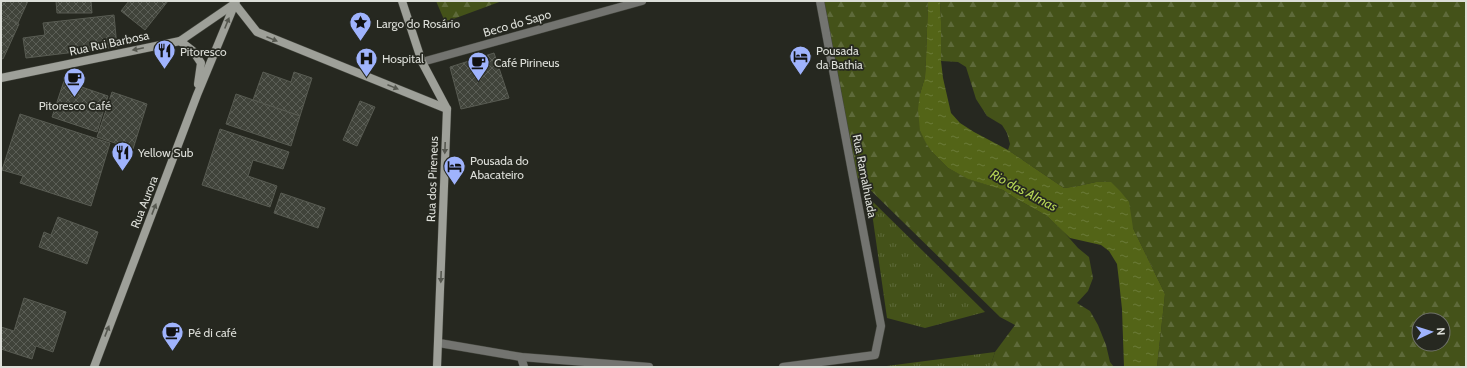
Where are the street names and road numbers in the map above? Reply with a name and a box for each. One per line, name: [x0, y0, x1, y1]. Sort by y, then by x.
street label: Beco do Sapo: [481, 6, 553, 40]
street label: Rua Rui Barbosa: [68, 27, 150, 59]
street label: Rua Ramalhuada: [850, 133, 881, 219]
street label: Rua dos Pireneus: [423, 136, 441, 222]
street label: Rua Aurora: [127, 173, 161, 230]

